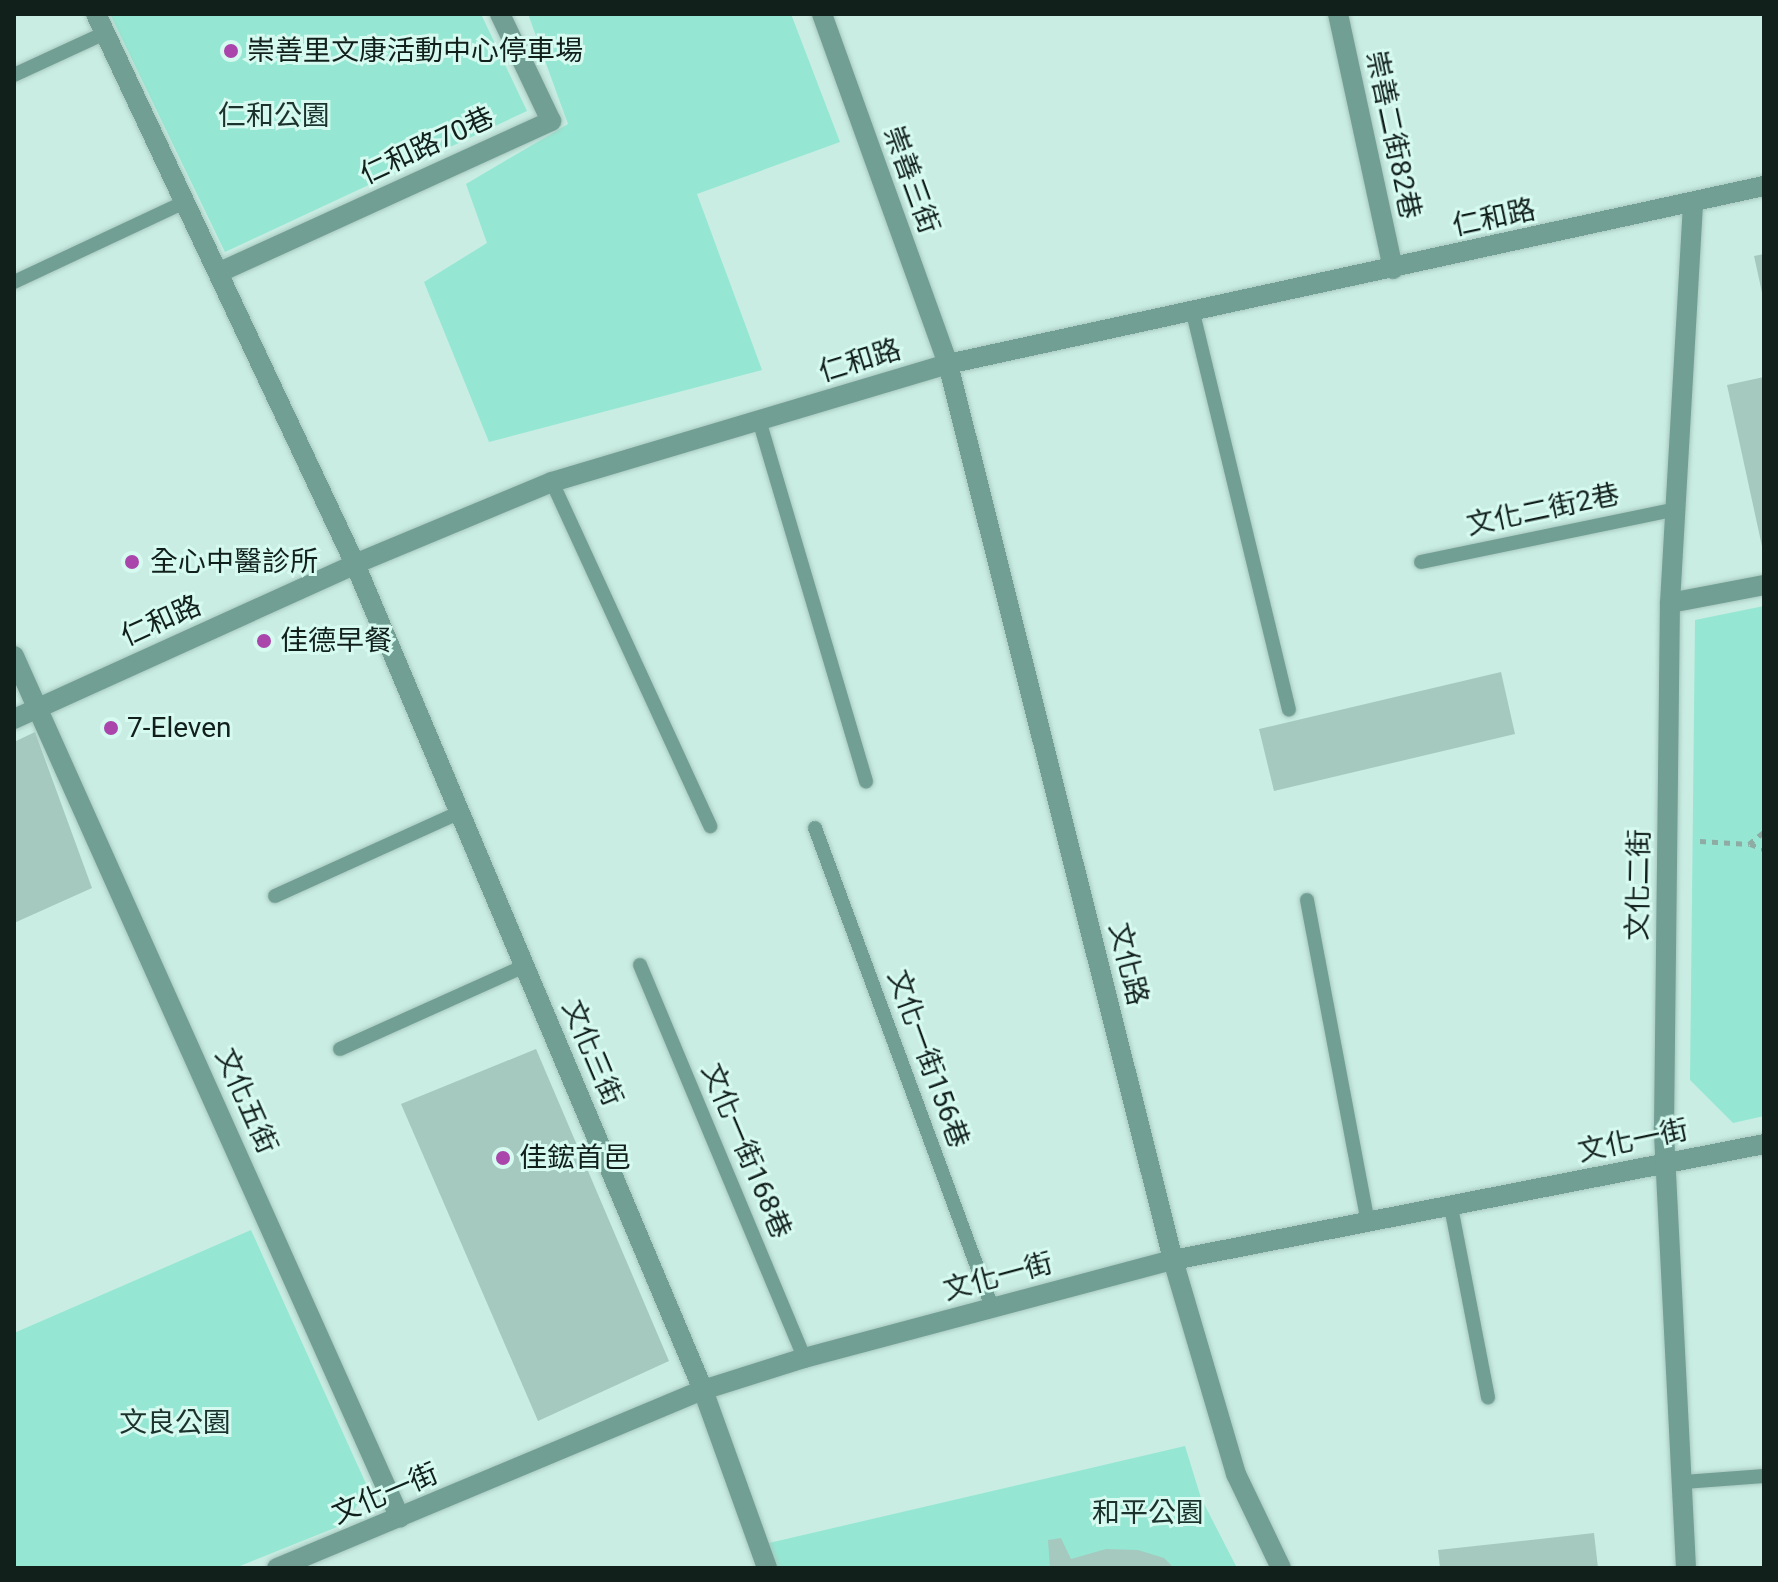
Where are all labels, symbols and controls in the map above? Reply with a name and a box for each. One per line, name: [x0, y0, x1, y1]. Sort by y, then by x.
place label: 崇善里文康活動中心停車場: [247, 34, 583, 68]
marker: 崇善里文康活動中心停車場: [222, 42, 240, 60]
street label: 崇善二街82巷: [1359, 48, 1427, 222]
park label: 仁和公園: [218, 99, 330, 133]
street label: 仁和路70巷: [355, 100, 499, 192]
street label: 崇善三街: [876, 122, 946, 238]
street label: 仁和路: [1449, 193, 1539, 243]
street label: 仁和路: [815, 333, 905, 389]
street label: 文化二街2巷: [1463, 477, 1623, 543]
place label: 全心中醫診所: [150, 545, 318, 579]
marker: 全心中醫診所: [121, 551, 143, 573]
street label: 仁和路: [116, 589, 206, 653]
place label: 佳德早餐: [280, 624, 392, 658]
marker: 佳德早餐: [255, 632, 273, 650]
place label: 7-Eleven: [127, 711, 232, 745]
marker: 7-Eleven: [102, 719, 120, 737]
street label: 文化二街: [1621, 829, 1657, 941]
street label: 文化路: [1102, 919, 1154, 1009]
street label: 文化一街156巷: [880, 965, 976, 1153]
street label: 文化三街: [555, 995, 629, 1111]
street label: 文化五街: [208, 1043, 284, 1159]
street label: 文化一街168巷: [694, 1058, 798, 1244]
street label: 文化一街: [1575, 1113, 1691, 1169]
place label: 佳鋐首邑: [519, 1141, 631, 1175]
marker: 佳鋐首邑: [494, 1149, 512, 1167]
street label: 文化一街: [940, 1246, 1056, 1308]
park label: 文良公園: [119, 1406, 231, 1440]
street label: 文化一街: [327, 1457, 443, 1531]
park label: 和平公園: [1092, 1496, 1204, 1530]

